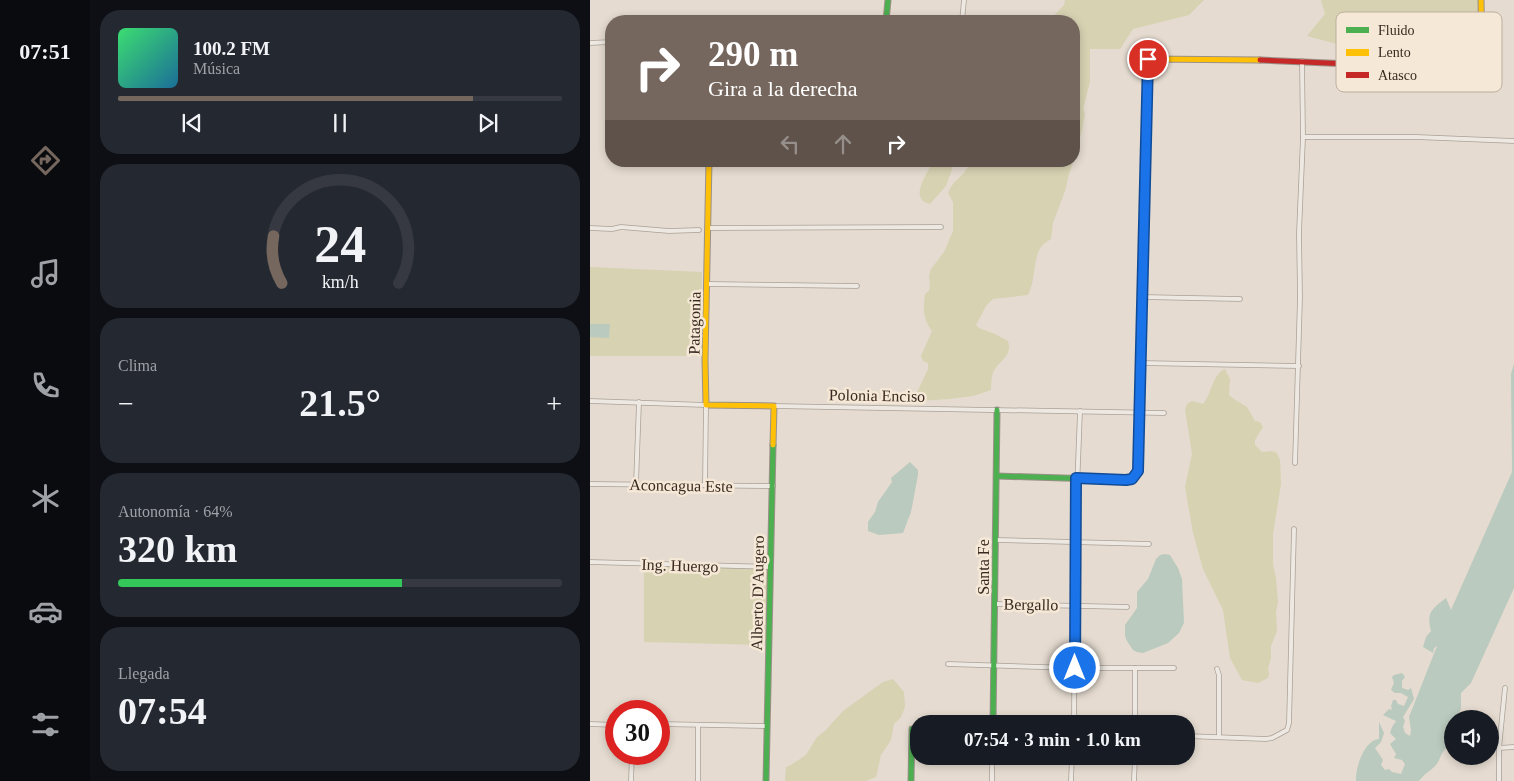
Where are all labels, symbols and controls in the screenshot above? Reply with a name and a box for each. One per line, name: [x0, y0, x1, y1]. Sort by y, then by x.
legend: [1336, 12, 1502, 92]
text: Fluido: [1378, 23, 1415, 38]
icon: right: [625, 35, 690, 100]
text: 290 m: [708, 35, 798, 74]
text: 100.2 FM: [193, 38, 270, 59]
pin: [1127, 38, 1169, 80]
text: 07:51: [19, 39, 71, 64]
icon: arrive: [1134, 45, 1162, 73]
text: Lento: [1378, 45, 1411, 60]
text: Música: [193, 60, 240, 77]
text: Atasco: [1378, 68, 1417, 83]
text: Gira a la derecha: [708, 76, 858, 101]
icon: previous: [178, 109, 206, 137]
icon: pause: [326, 109, 354, 137]
icon: next: [474, 109, 502, 137]
icon: left: [776, 130, 804, 158]
icon: ahead: [829, 130, 857, 158]
icon: right: [882, 130, 910, 158]
icon: directions: [28, 143, 63, 178]
text: 24: [314, 216, 366, 273]
icon: music: [28, 256, 63, 291]
text: km/h: [322, 272, 358, 292]
street label: Patagonia: [685, 291, 705, 355]
text: Clima: [118, 357, 157, 374]
icon: phone: [28, 368, 63, 403]
text: 21.5°: [299, 382, 381, 424]
street label: Polonia Enciso: [829, 386, 925, 405]
text: −: [118, 388, 134, 419]
text: +: [546, 388, 562, 419]
street label: Aconcagua Este: [629, 476, 733, 496]
icon: climate: [28, 481, 63, 516]
text: Autonomía · 64%: [118, 503, 233, 520]
text: 320 km: [118, 528, 237, 570]
street label: Alberto D'Augero: [748, 535, 768, 651]
street label: Santa Fe: [975, 539, 992, 595]
street label: Ing. Huergo: [641, 556, 719, 576]
icon: car: [28, 594, 63, 629]
street label: Bergallo: [1003, 596, 1059, 614]
position arrow: [1048, 641, 1100, 693]
text: Llegada: [118, 665, 170, 682]
text: 07:54: [118, 690, 207, 732]
speed limit sign: 30: [605, 700, 670, 765]
icon: filters: [28, 707, 63, 742]
map controls: [1444, 710, 1499, 765]
button: sound: [1444, 710, 1499, 765]
text: 07:54 · 3 min · 1.0 km: [964, 729, 1141, 750]

